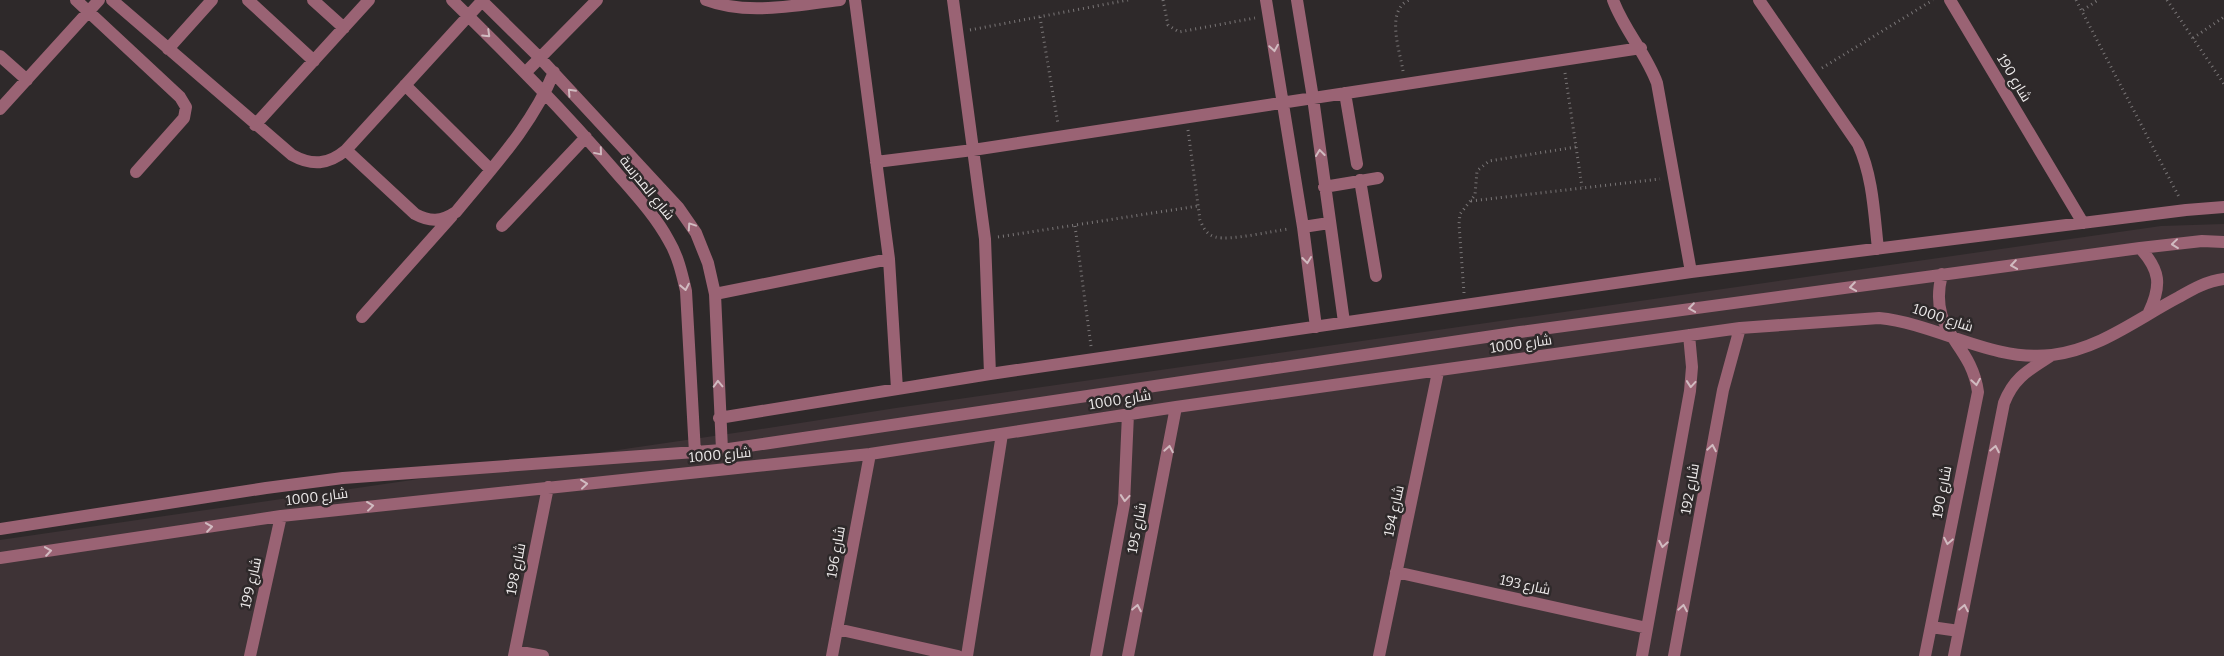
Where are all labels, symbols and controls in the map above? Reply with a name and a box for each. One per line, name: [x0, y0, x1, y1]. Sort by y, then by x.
one-way arrow: [481, 28, 490, 37]
one-way arrow: [1268, 44, 1278, 52]
street label: شارع 190: [1993, 51, 2035, 105]
one-way arrow: [568, 88, 577, 97]
one-way arrow: [593, 146, 602, 155]
one-way arrow: [1315, 149, 1326, 157]
street label: شارع المدرسة: [616, 152, 678, 224]
one-way arrow: [688, 222, 697, 232]
one-way arrow: [2171, 238, 2179, 249]
one-way arrow: [1301, 257, 1312, 265]
one-way arrow: [2010, 259, 2019, 269]
one-way arrow: [1849, 281, 1858, 291]
one-way arrow: [679, 282, 689, 291]
street label: شارع 1000: [1911, 300, 1975, 336]
one-way arrow: [1688, 303, 1697, 313]
street label: شارع 1000: [1489, 331, 1553, 357]
one-way arrow: [1970, 377, 1980, 386]
one-way arrow: [713, 379, 723, 387]
one-way arrow: [1685, 380, 1696, 388]
street label: شارع 1000: [1088, 387, 1152, 413]
street label: شارع 1000: [688, 444, 752, 466]
one-way arrow: [1163, 444, 1173, 453]
one-way arrow: [1707, 444, 1717, 453]
one-way arrow: [1989, 444, 2000, 453]
street label: شارع 192: [1677, 462, 1703, 516]
street label: شارع 190: [1929, 464, 1955, 520]
one-way arrow: [580, 479, 588, 490]
street label: شارع 194: [1380, 484, 1408, 538]
street label: شارع 1000: [285, 485, 349, 509]
one-way arrow: [1119, 494, 1130, 502]
one-way arrow: [366, 501, 374, 512]
street label: شارع 195: [1124, 501, 1150, 555]
one-way arrow: [205, 522, 213, 533]
street label: شارع 196: [823, 525, 849, 579]
one-way arrow: [1943, 537, 1953, 546]
one-way arrow: [1658, 539, 1668, 548]
street label: شارع 198: [503, 542, 529, 596]
one-way arrow: [44, 546, 53, 556]
street label: شارع 199: [237, 556, 265, 610]
street label: شارع 193: [1498, 571, 1552, 599]
one-way arrow: [1131, 604, 1142, 613]
one-way arrow: [1677, 604, 1688, 612]
one-way arrow: [1958, 604, 1968, 613]

